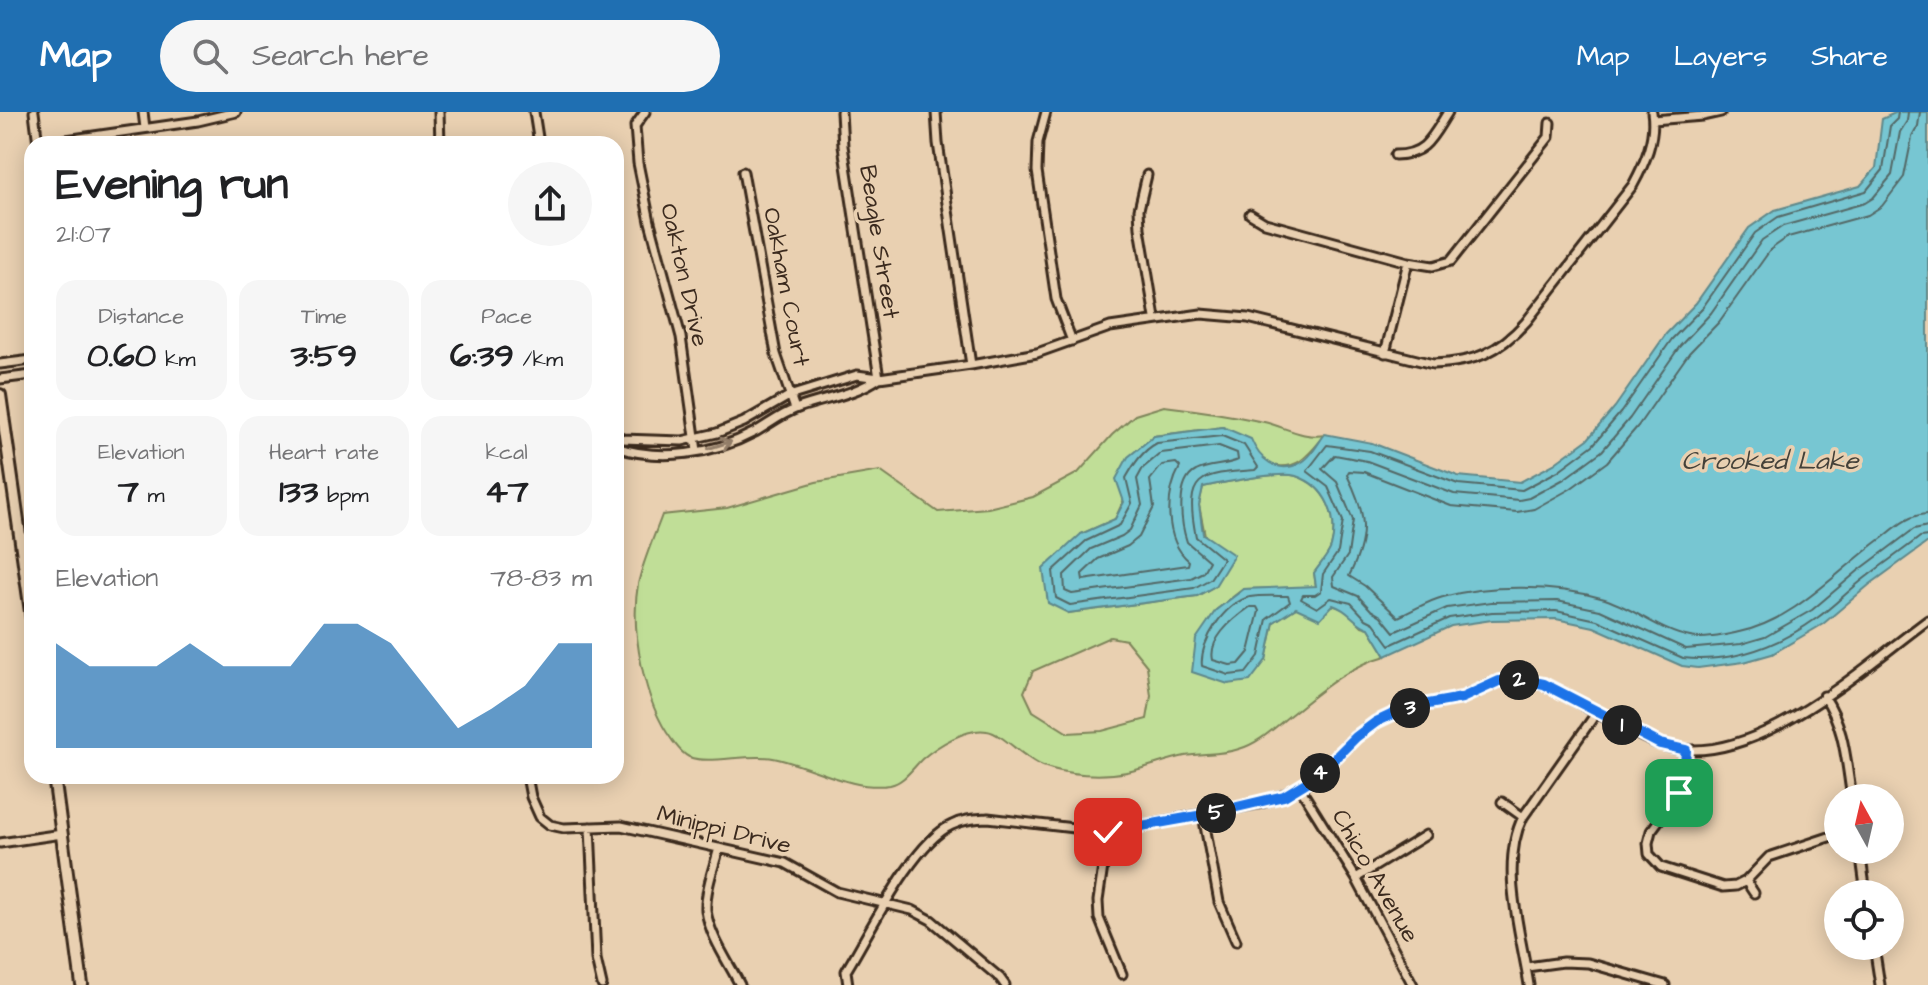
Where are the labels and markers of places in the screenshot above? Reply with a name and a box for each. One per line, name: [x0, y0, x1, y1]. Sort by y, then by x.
pin: 2: [1499, 660, 1539, 700]
pin: 3: [1390, 688, 1430, 728]
pin: 1: [1602, 705, 1642, 745]
pin: 4: [1300, 753, 1340, 793]
pin: [1645, 759, 1713, 827]
pin: 5: [1196, 793, 1236, 833]
pin: [1074, 798, 1142, 866]

